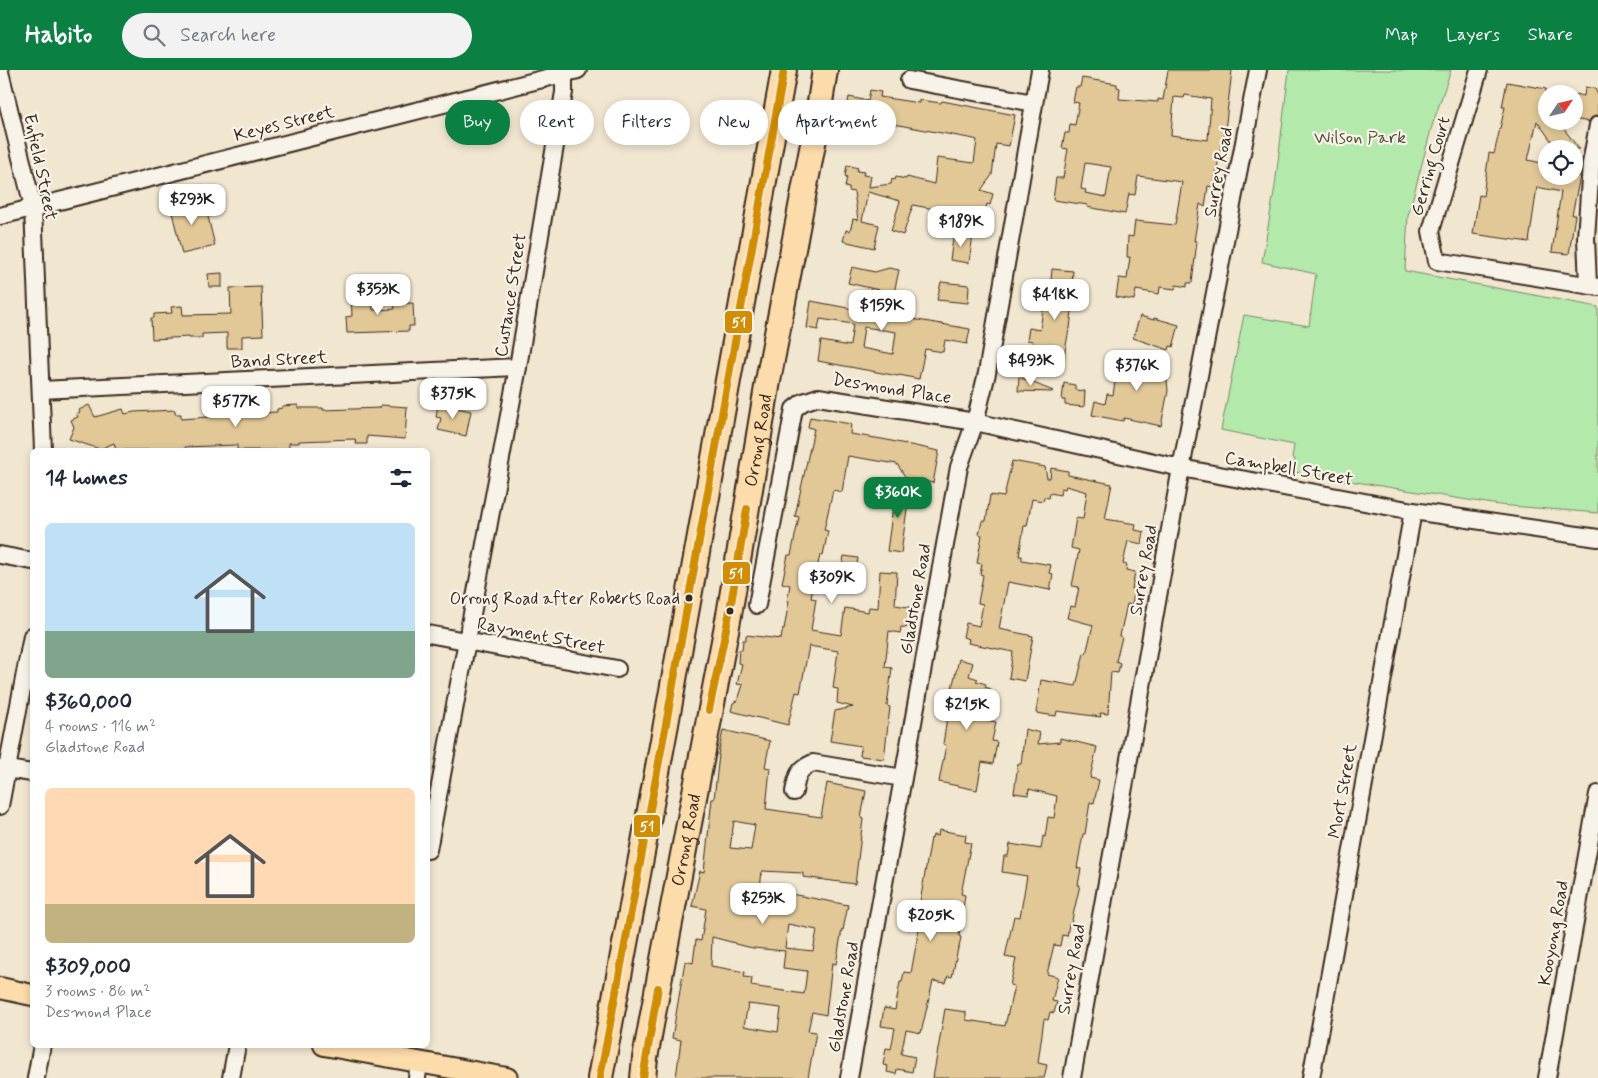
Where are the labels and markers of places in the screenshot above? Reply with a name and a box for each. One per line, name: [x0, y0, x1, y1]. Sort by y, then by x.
pin: $293K: [157, 184, 227, 226]
pin: $189K: [926, 206, 996, 248]
pin: $353K: [343, 274, 413, 316]
pin: $418K: [1020, 278, 1090, 321]
pin: $159K: [847, 290, 917, 332]
pin: $493K: [996, 344, 1066, 387]
pin: $376K: [1102, 350, 1172, 392]
pin: $375K: [418, 378, 488, 420]
pin: $577K: [201, 386, 271, 428]
pin: $360K: [863, 476, 933, 519]
pin: $309K: [797, 562, 867, 604]
place label: Orrong Road after Roberts Road: [450, 588, 680, 613]
marker: Orrong Road after Roberts Road: [684, 593, 694, 603]
unlabelled marker: [725, 606, 735, 616]
pin: $215K: [932, 688, 1002, 731]
pin: $253K: [728, 882, 798, 925]
pin: $205K: [896, 900, 966, 942]

